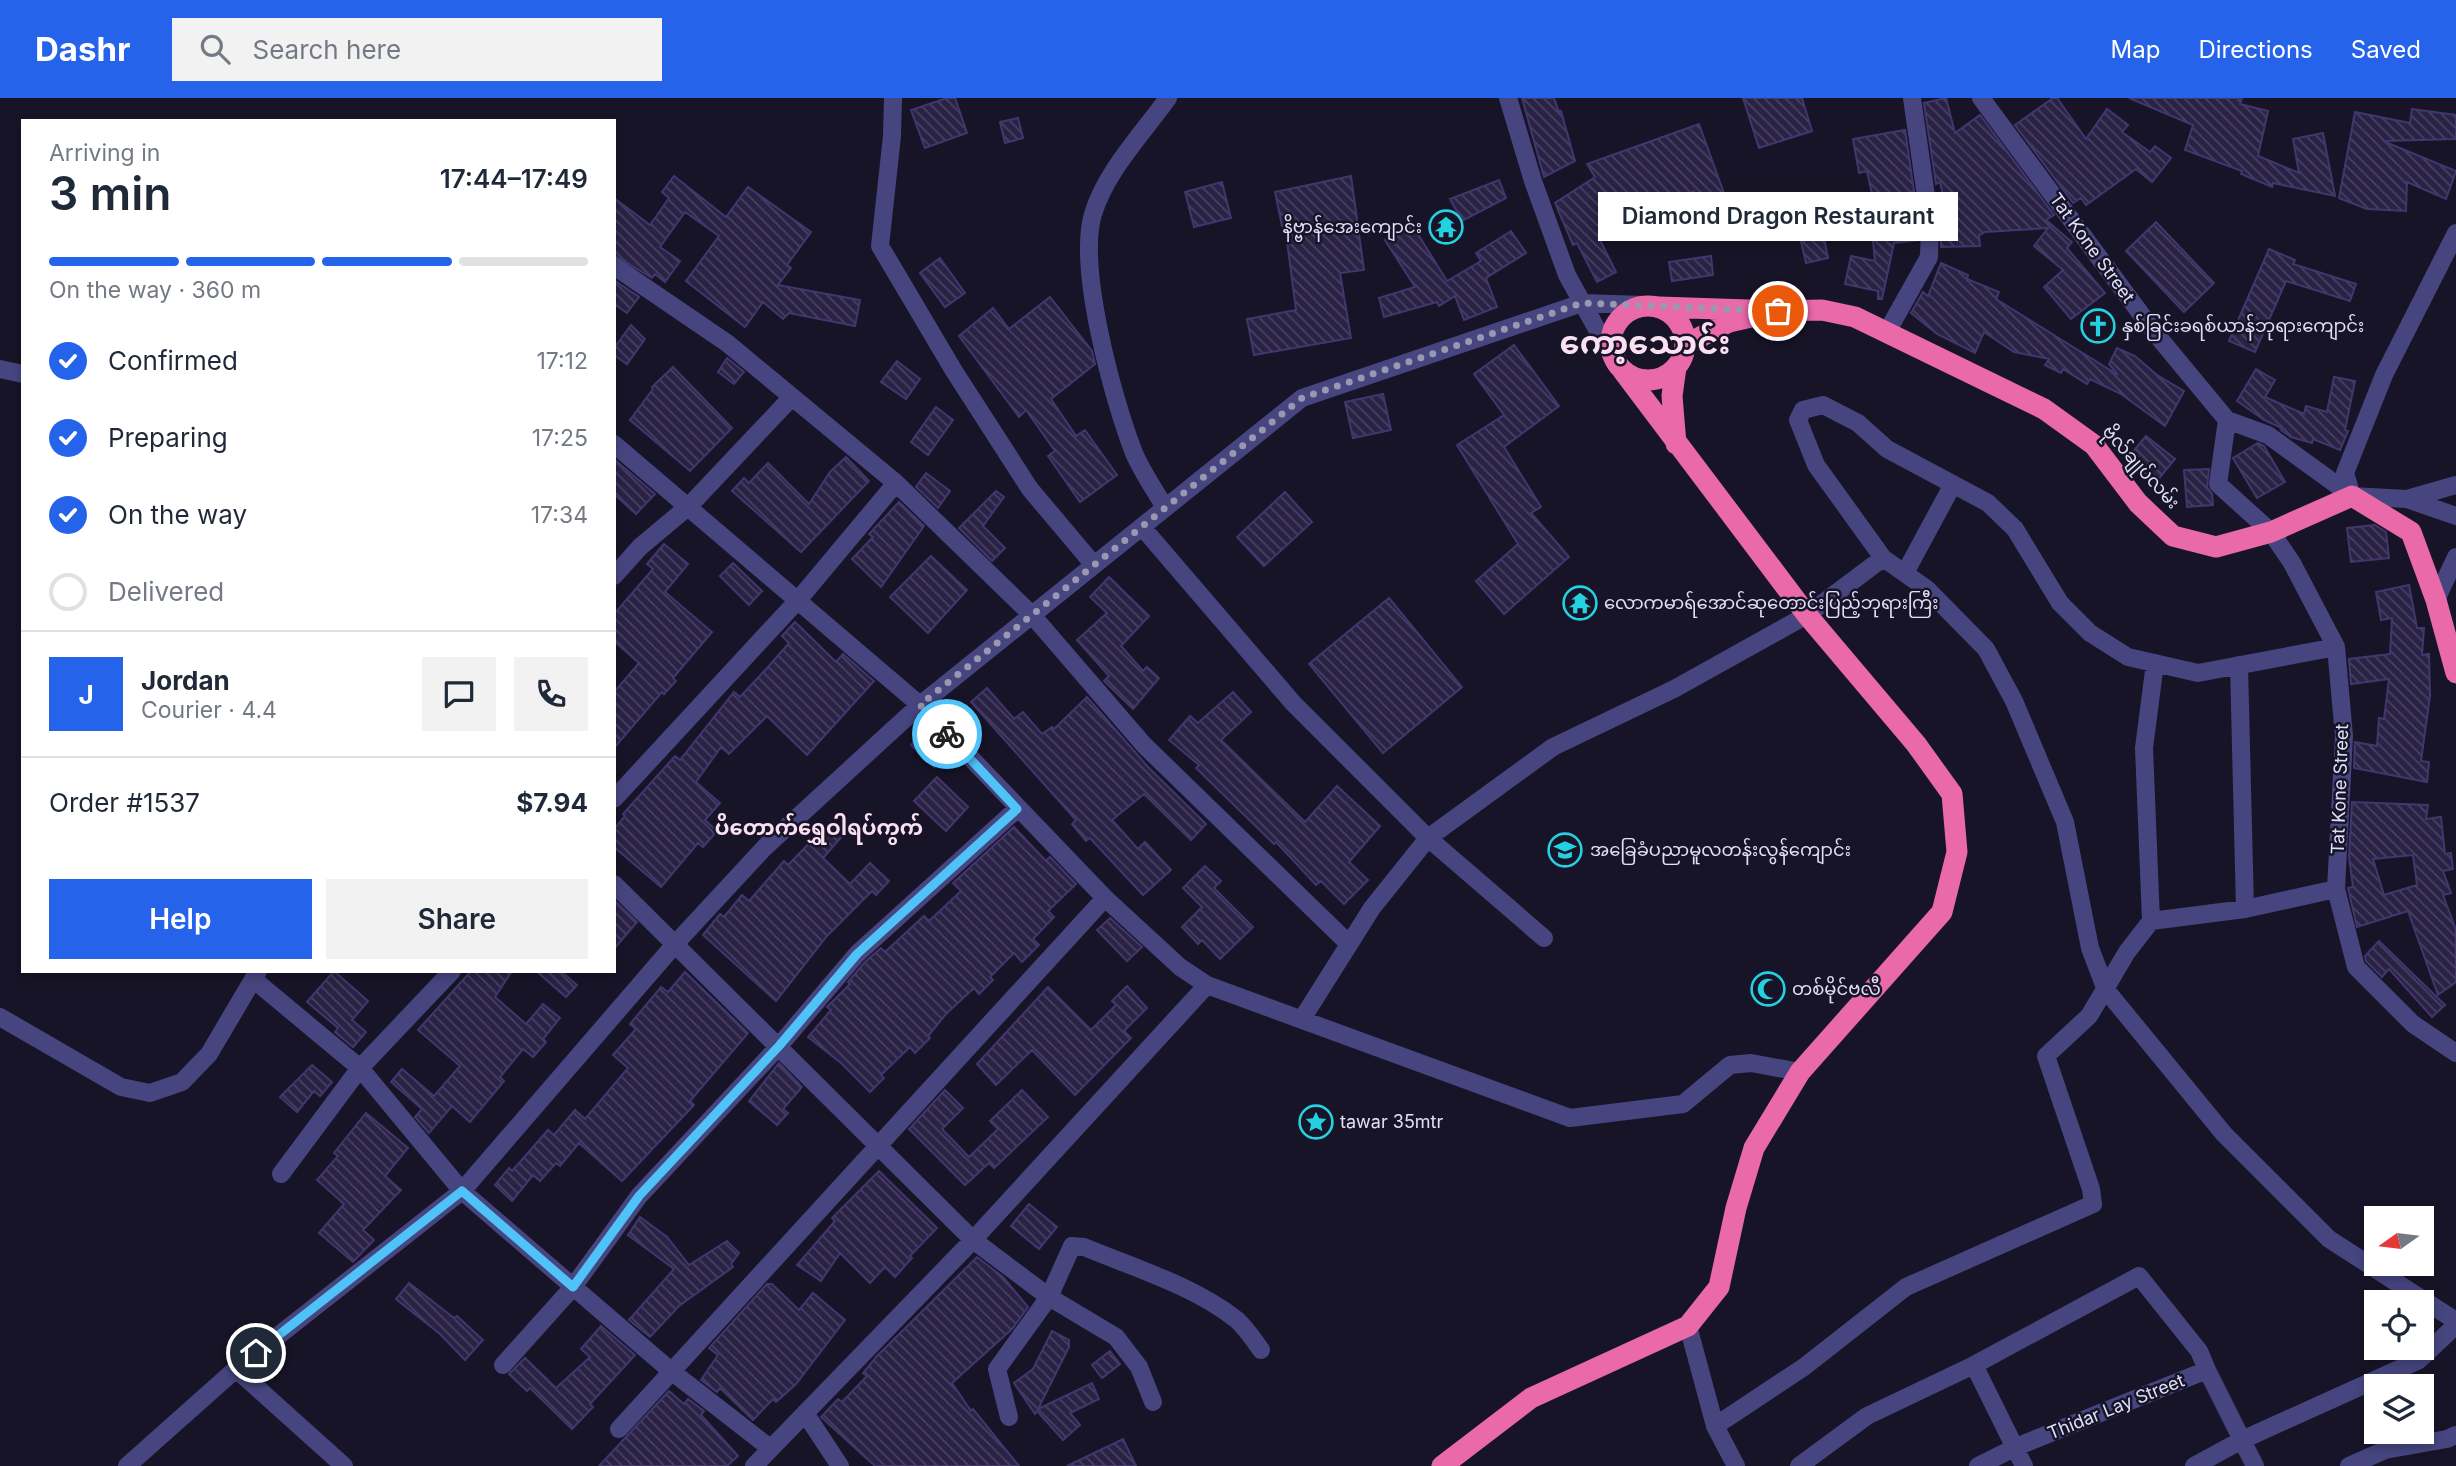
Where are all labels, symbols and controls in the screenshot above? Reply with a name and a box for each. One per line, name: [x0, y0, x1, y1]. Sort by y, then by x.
search box: [172, 18, 662, 81]
text: Dashr: [35, 29, 130, 69]
icon: search: [196, 30, 234, 68]
text: Search here: [252, 34, 401, 65]
text: Map: [2111, 35, 2160, 64]
text: Directions: [2198, 35, 2313, 64]
text: Saved: [2351, 35, 2421, 64]
text: Arriving in: [49, 139, 160, 167]
text: 17:44–17:49: [440, 163, 588, 194]
text: 3 min: [49, 165, 171, 221]
street label: Tat Kone Street: [2046, 189, 2139, 307]
callout: Diamond Dragon Restaurant: [1598, 192, 1958, 241]
text: Diamond Dragon Restaurant: [1622, 202, 1934, 230]
temple icon: နိဗ္ဗာန်အေးကျောင်း: [1427, 208, 1465, 246]
place label: နိဗ္ဗာန်အေးကျောင်း: [1282, 213, 1422, 242]
text: On the way · 360 m: [49, 276, 261, 304]
pin: [1748, 281, 1808, 341]
icon: bag: [1759, 292, 1797, 330]
church icon: နှစ်ခြင်းခရစ်ယာန်ဘုရားကျောင်း: [2079, 307, 2117, 345]
place label: နှစ်ခြင်းခရစ်ယာန်ဘုရားကျောင်း: [2122, 313, 2364, 341]
district label: ကော့သောင်း: [1559, 321, 1731, 364]
icon: check: [49, 342, 87, 380]
text: Confirmed: [108, 345, 238, 376]
text: 17:12: [536, 347, 588, 375]
icon: check: [49, 419, 87, 457]
street label: ဗိုလ်ချုပ်လမ်း: [2095, 419, 2186, 516]
text: Preparing: [108, 422, 228, 453]
text: 17:25: [532, 424, 588, 452]
icon: check: [49, 496, 87, 534]
text: On the way: [108, 499, 247, 530]
text: 17:34: [531, 501, 588, 529]
text: Delivered: [108, 576, 224, 607]
temple icon: လောကမာရ်အောင်ဆုတောင်းပြည့်ဘုရားကြီး: [1561, 584, 1599, 622]
place label: လောကမာရ်အောင်ဆုတောင်းပြည့်ဘုရားကြီး: [1604, 589, 1938, 618]
button: chat: [422, 657, 496, 731]
button: phone: [514, 657, 588, 731]
text: Jordan: [141, 665, 230, 696]
text: J: [78, 679, 94, 710]
text: Courier · 4.4: [141, 696, 277, 724]
courier: [912, 699, 982, 769]
icon: bike: [928, 715, 966, 753]
street label: Tat Kone Street: [2327, 723, 2352, 855]
text: Order #1537: [49, 787, 200, 818]
text: $7.94: [516, 787, 588, 818]
district label: ပိတောက်ရွှေဝါရပ်ကွက်: [715, 812, 923, 845]
school or university icon: အခြေခံပညာမူလတန်းလွန်ကျောင်း: [1546, 831, 1584, 869]
place label: အခြေခံပညာမူလတန်းလွန်ကျောင်း: [1590, 837, 1851, 865]
button: Help: [49, 879, 312, 959]
button: Share: [326, 879, 588, 959]
mosque icon: တစ်မိုင်ဗလီ: [1749, 970, 1787, 1008]
place label: တစ်မိုင်ဗလီ: [1792, 975, 1881, 1004]
place icon: tawar 35mtr: [1297, 1103, 1335, 1141]
place label: tawar 35mtr: [1340, 1111, 1443, 1132]
north arrow: [2364, 1206, 2434, 1276]
map controls: [2364, 1206, 2434, 1444]
button: locate: [2364, 1290, 2434, 1360]
pin: [226, 1323, 286, 1383]
icon: home: [237, 1334, 275, 1372]
street label: Thidar Lay Street: [2044, 1369, 2187, 1444]
button: layers: [2364, 1374, 2434, 1444]

